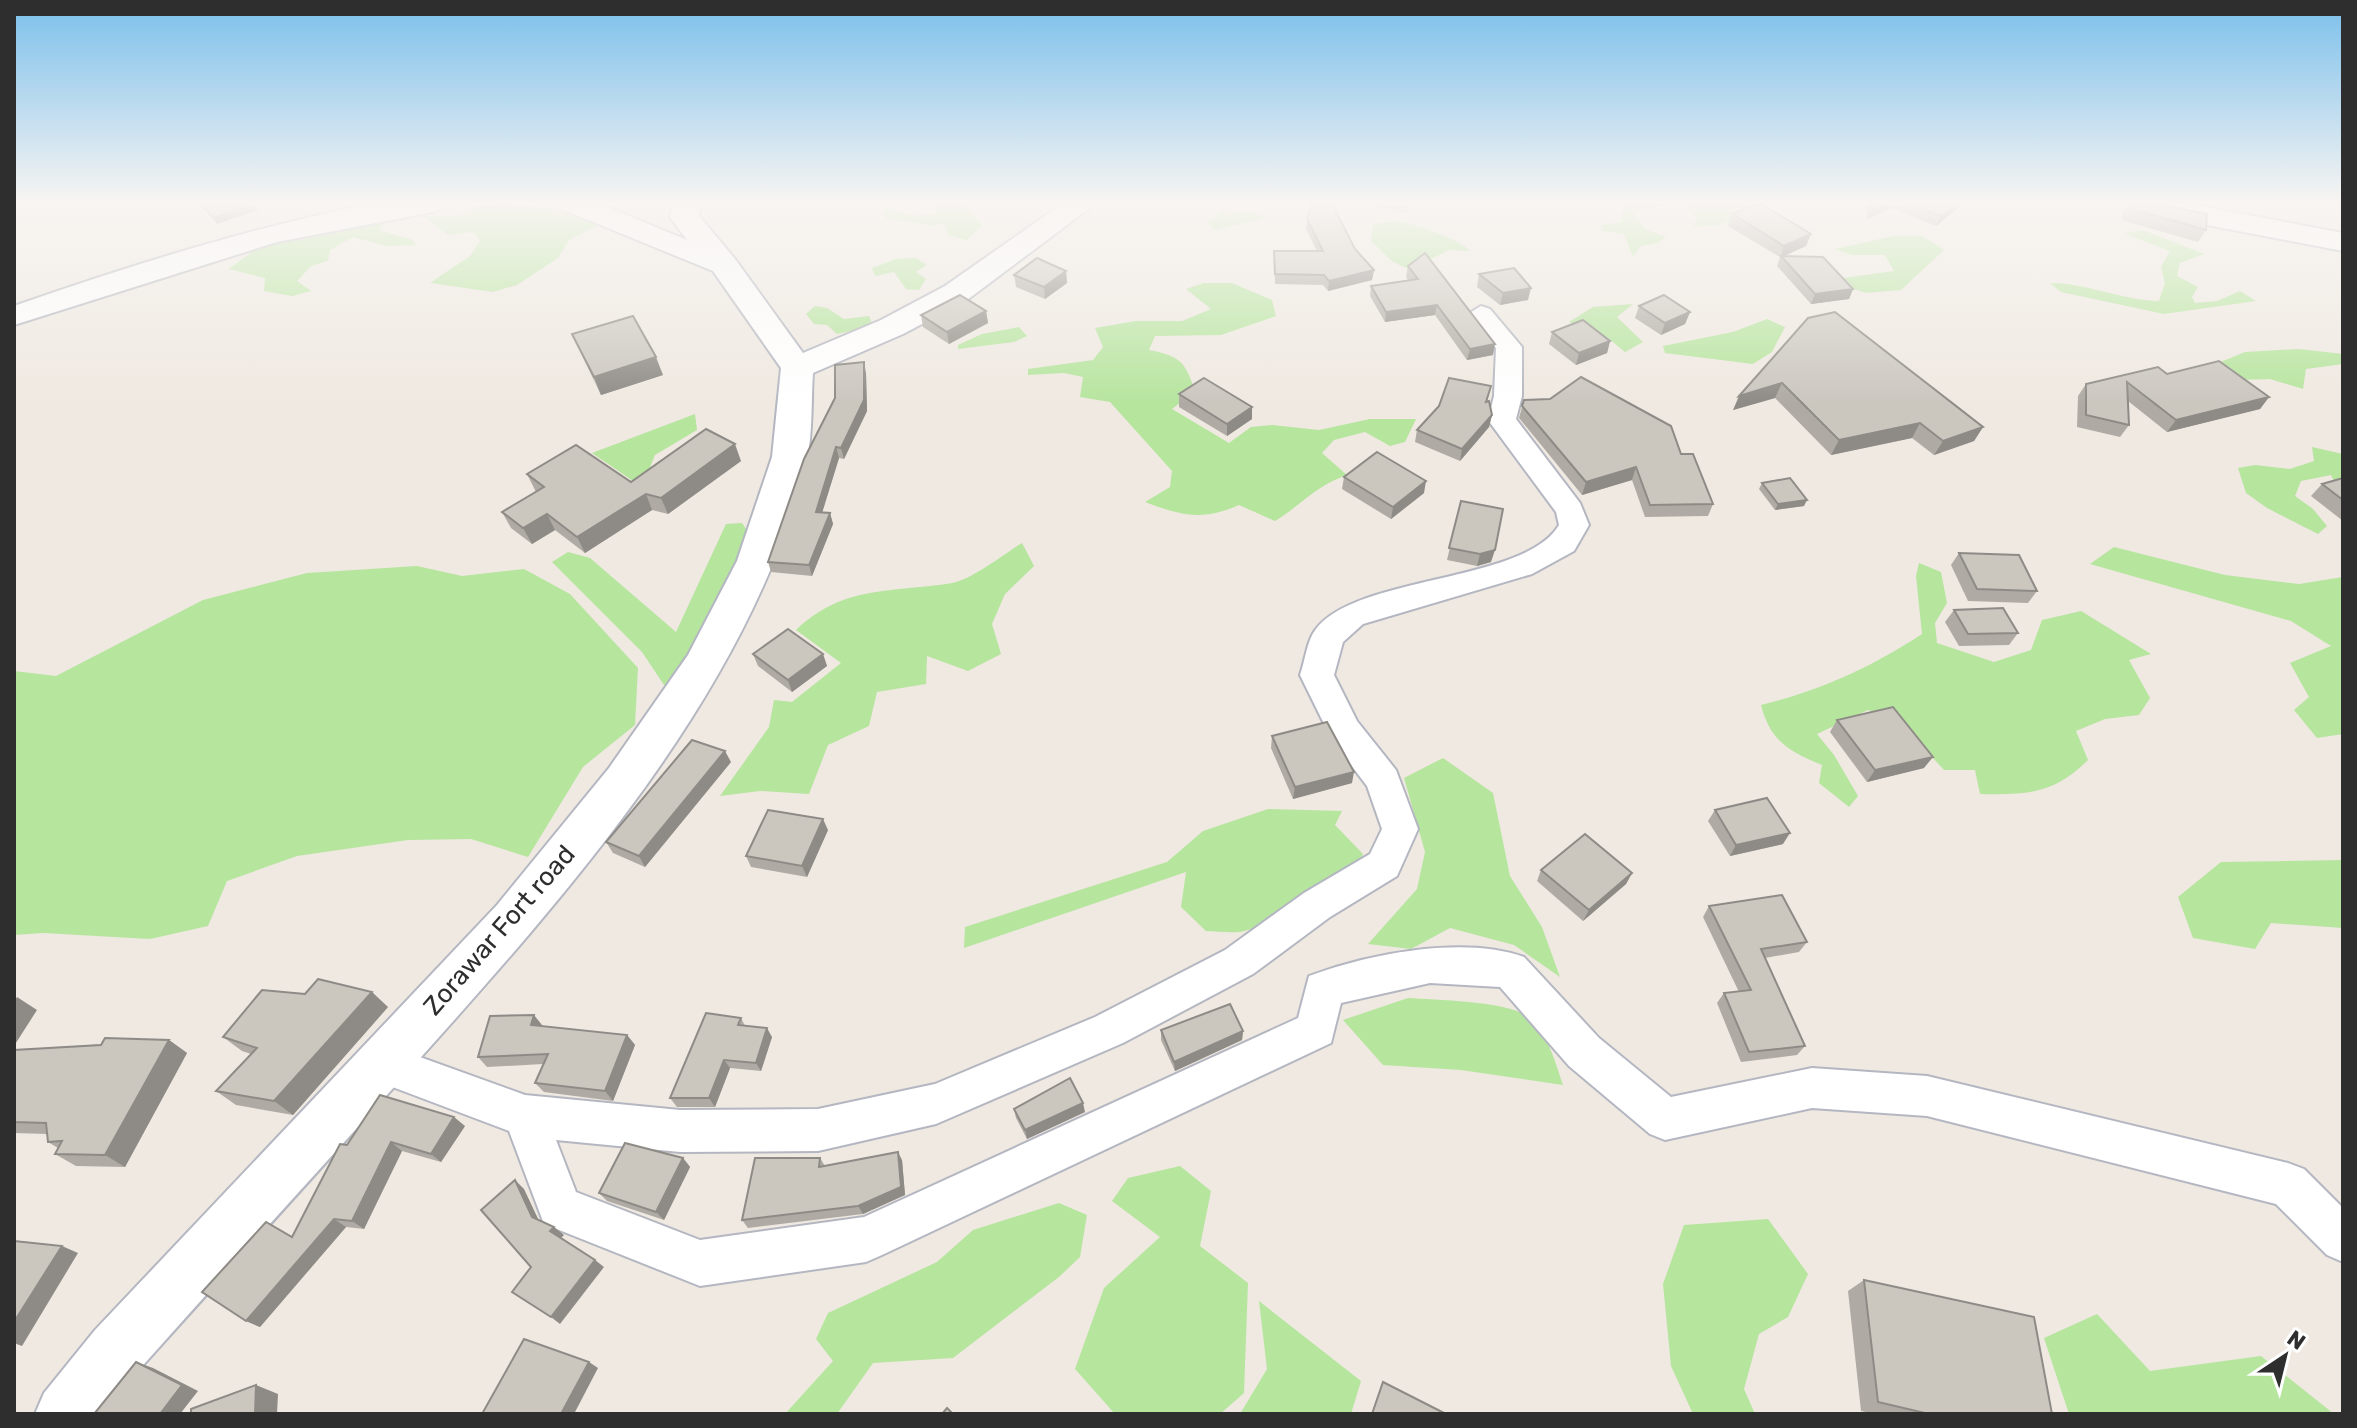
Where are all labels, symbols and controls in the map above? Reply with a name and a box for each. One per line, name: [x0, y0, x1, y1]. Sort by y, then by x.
street label: Zorawar Fort road: [417, 839, 582, 1022]
north arrow: [2245, 1316, 2325, 1396]
text: N: [2282, 1324, 2310, 1356]

